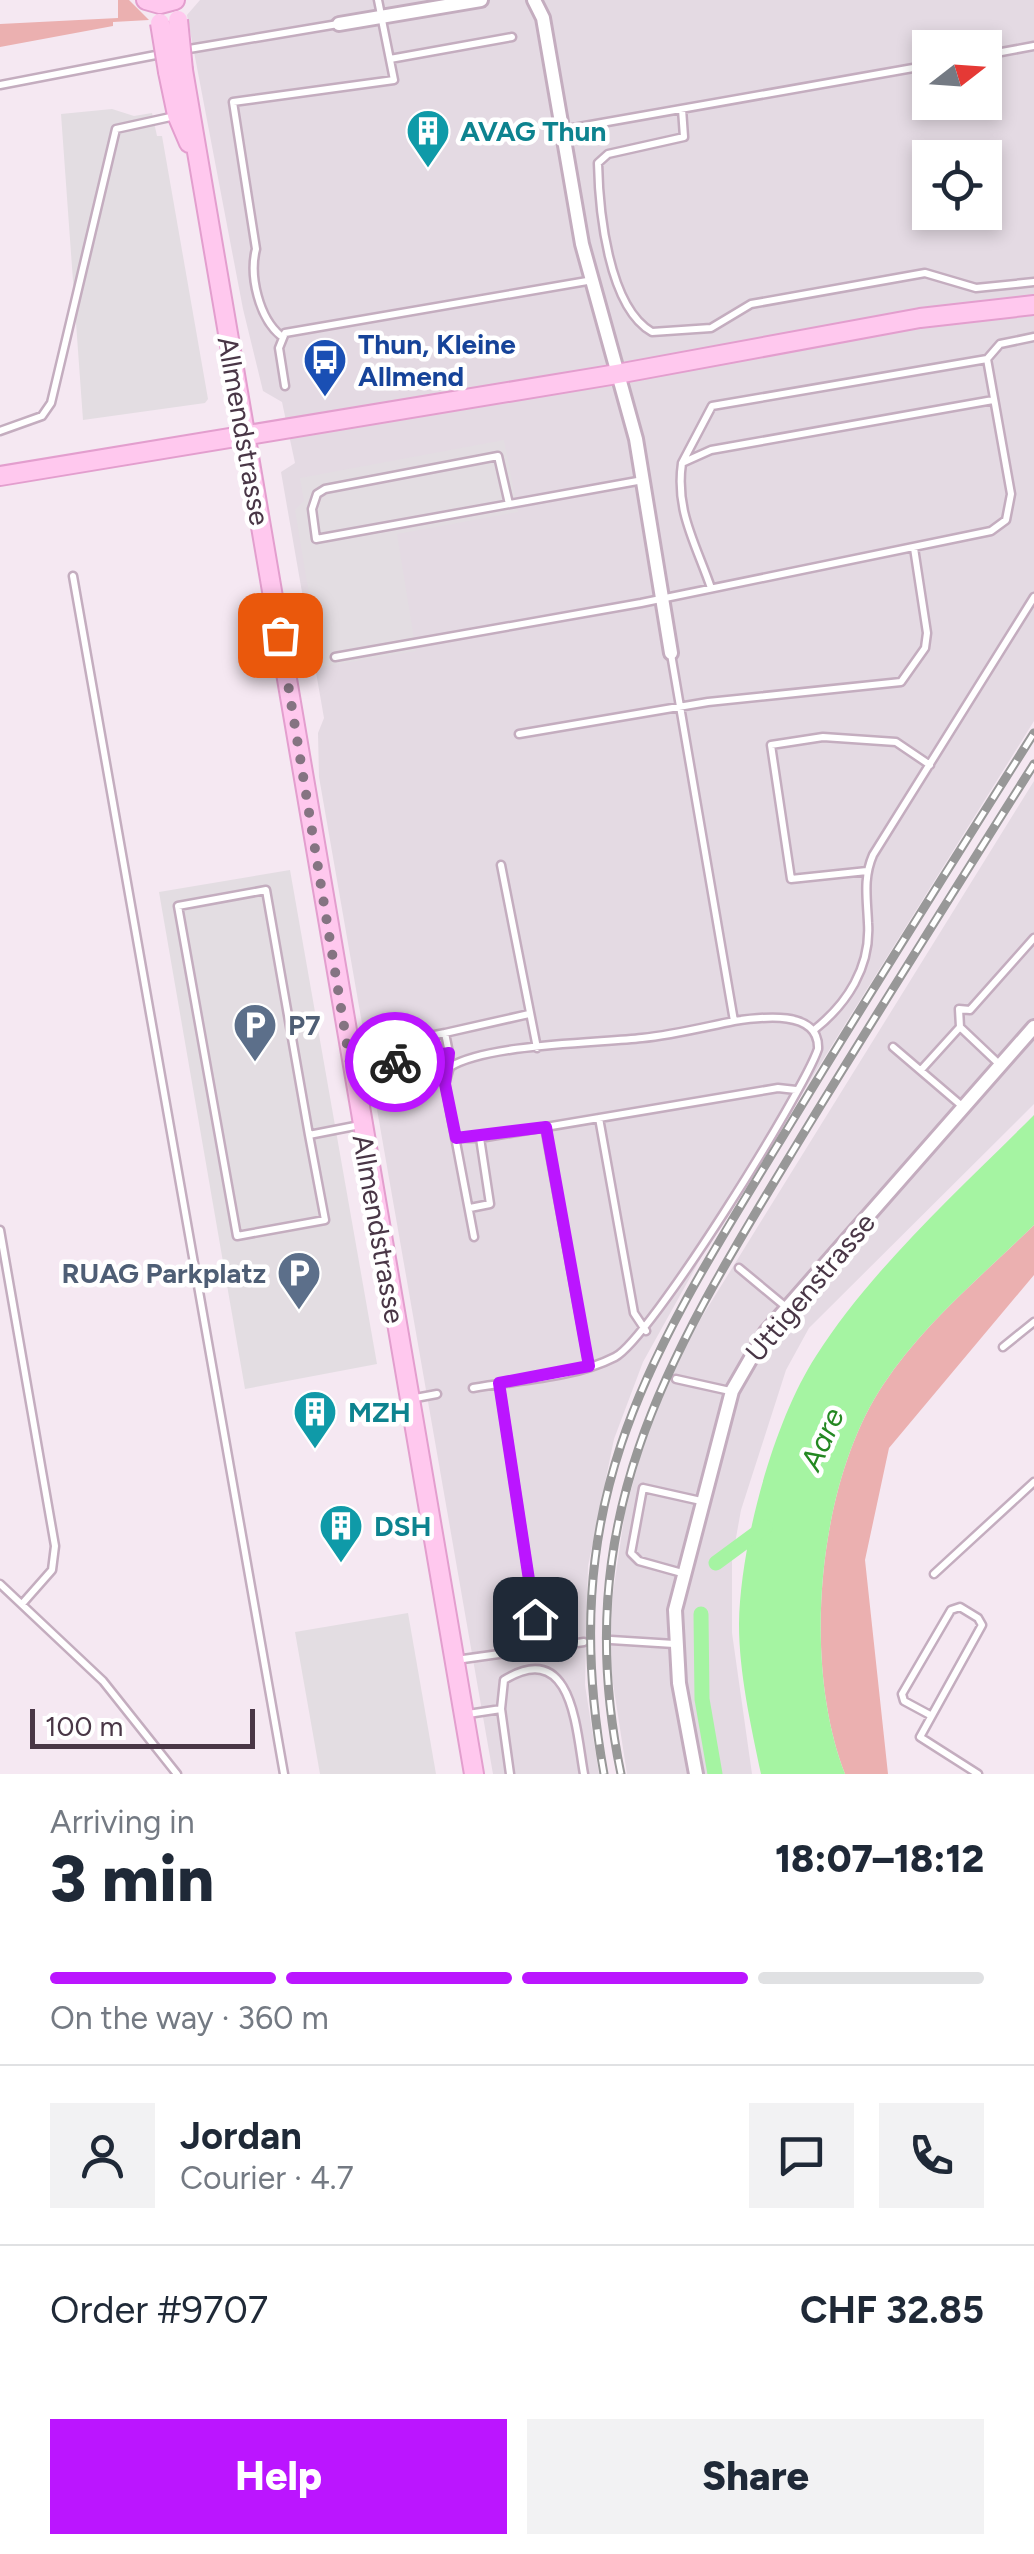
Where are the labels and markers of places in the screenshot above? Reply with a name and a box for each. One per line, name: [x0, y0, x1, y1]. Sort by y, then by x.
building icon: AVAG Thun: [405, 108, 451, 169]
place label: AVAG Thun: [460, 114, 606, 148]
place label: Thun, Kleine Allmend: [358, 327, 516, 393]
bus stop icon: Thun, Kleine Allmend: [302, 337, 348, 398]
pin: [238, 593, 323, 678]
parking icon: P7: [232, 1002, 278, 1063]
place label: P7: [288, 1008, 320, 1042]
parking icon: RUAG Parkplatz: [276, 1250, 322, 1311]
place label: RUAG Parkplatz: [61, 1256, 266, 1290]
building icon: MZH: [292, 1389, 338, 1450]
place label: MZH: [348, 1395, 411, 1429]
building icon: DSH: [318, 1503, 364, 1564]
place label: DSH: [374, 1509, 432, 1543]
pin: [493, 1577, 578, 1662]

